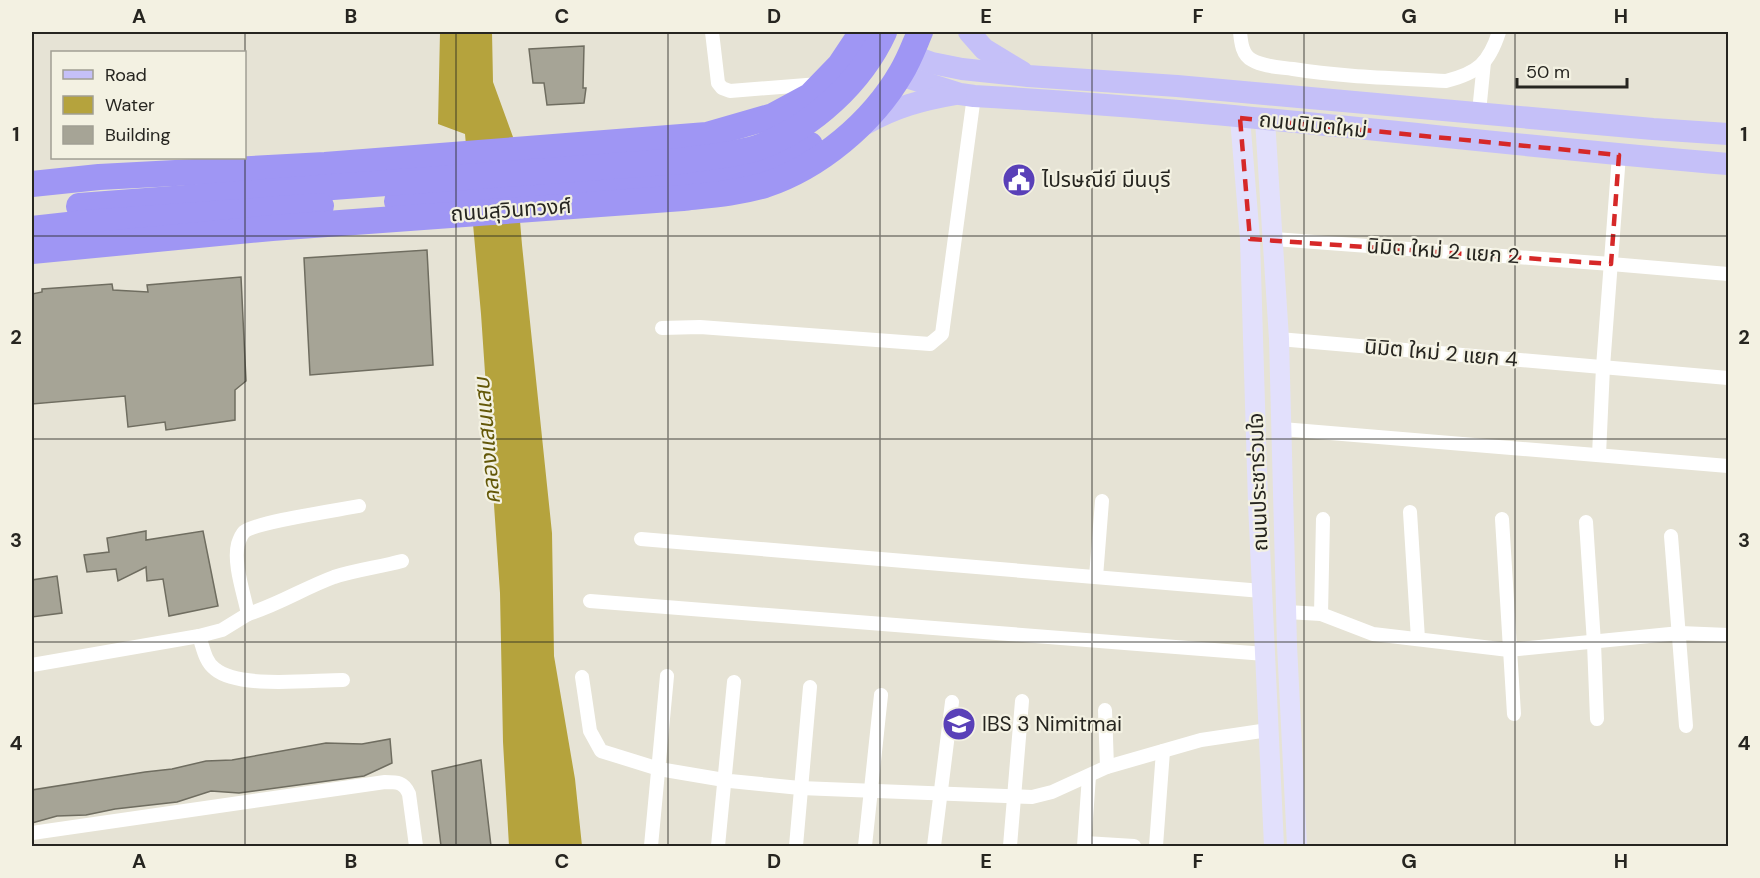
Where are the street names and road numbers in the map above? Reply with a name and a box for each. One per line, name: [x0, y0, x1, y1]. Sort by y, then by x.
street label: ถนนนิมิตใหม่: [1257, 105, 1369, 145]
street label: ถนนสุวินทวงศ์: [450, 192, 572, 228]
street label: นิมิต ใหม่ 2 แยก 2: [1366, 232, 1520, 270]
street label: นิมิต ใหม่ 2 แยก 4: [1363, 332, 1519, 374]
street label: ถนนประชาร่วมใจ: [1242, 412, 1274, 552]

